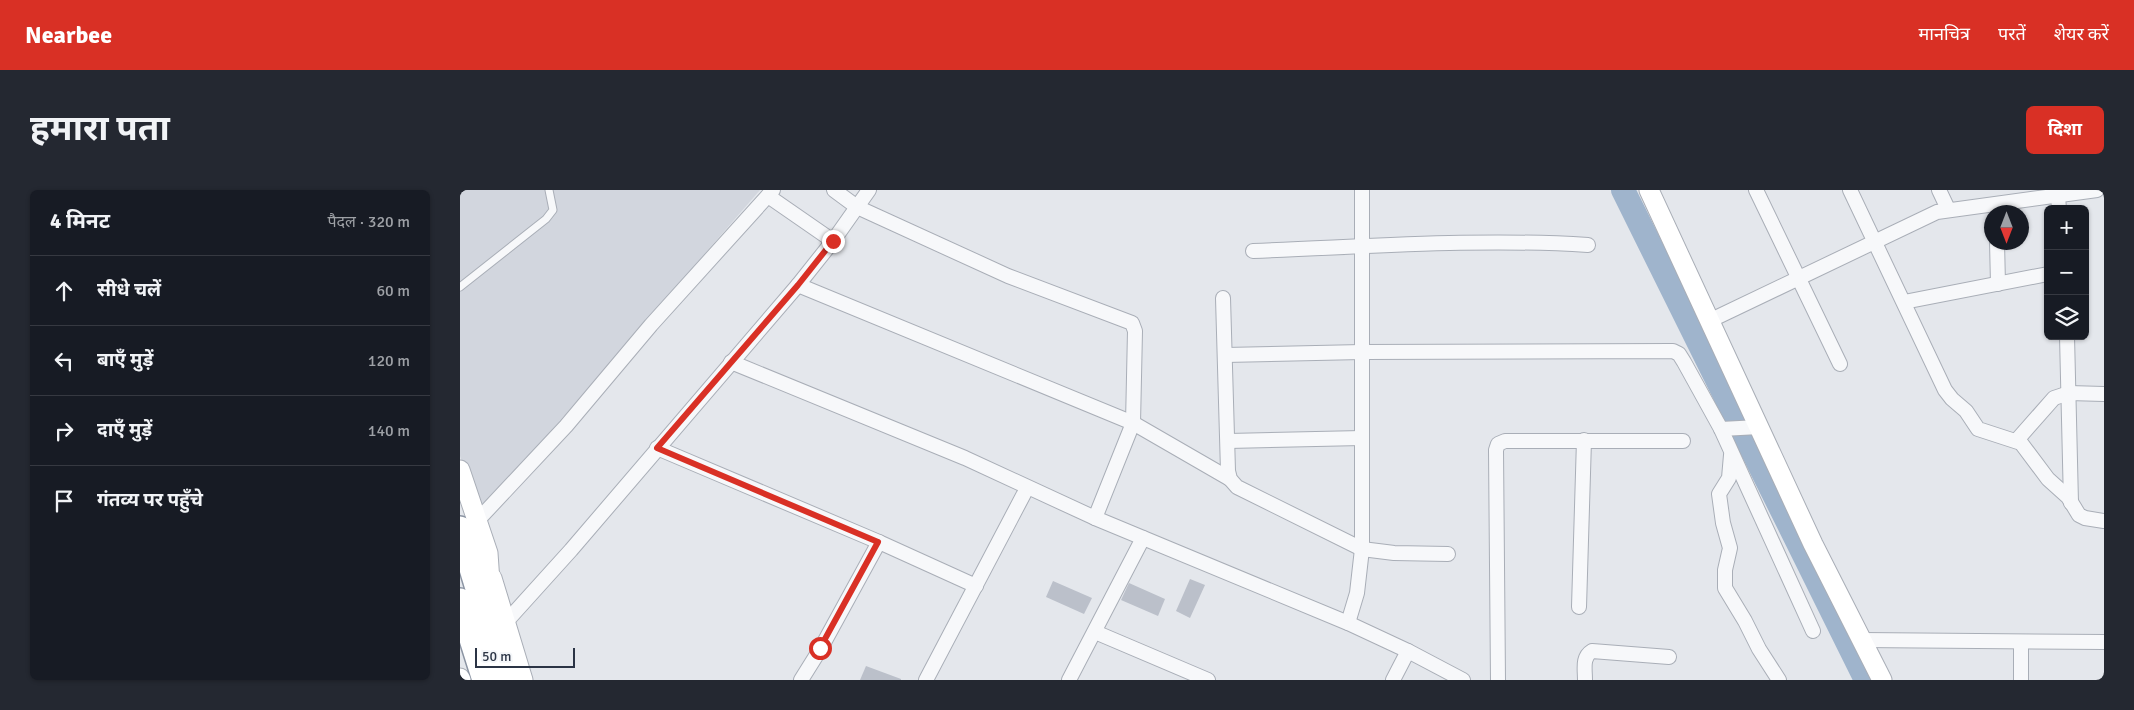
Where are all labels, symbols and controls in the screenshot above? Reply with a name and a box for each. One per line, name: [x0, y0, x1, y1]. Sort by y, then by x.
text: Nearbee: [25, 20, 112, 50]
text: मानचित्र: [1918, 23, 1970, 45]
text: परतें: [1998, 23, 2026, 45]
text: शेयर करें: [2054, 23, 2109, 45]
button: दिशा: [2026, 106, 2104, 154]
text: हमारा पता: [30, 107, 170, 150]
north arrow: [1984, 205, 2029, 250]
map controls: [2044, 205, 2089, 340]
button: +: [2044, 205, 2089, 250]
text: 4 मिनट: [50, 208, 110, 234]
text: पैदल · 320 m: [327, 212, 410, 232]
route end: [822, 230, 845, 253]
button: −: [2044, 250, 2089, 295]
icon: ahead: [50, 277, 78, 305]
text: सीधे चलें: [97, 278, 161, 302]
text: 60 m: [376, 281, 410, 301]
button: layers: [2044, 295, 2089, 340]
icon: left: [50, 347, 78, 375]
text: बाएँ मुड़ें: [97, 348, 153, 372]
text: 120 m: [368, 351, 410, 371]
icon: right: [50, 417, 78, 445]
text: दाएँ मुड़ें: [97, 418, 152, 442]
text: 140 m: [368, 421, 410, 441]
icon: arrive: [50, 487, 78, 515]
text: गंतव्य पर पहुँचे: [97, 488, 203, 512]
route start: [809, 637, 832, 660]
scale bar: [475, 645, 575, 668]
text: 50 m: [482, 648, 511, 665]

